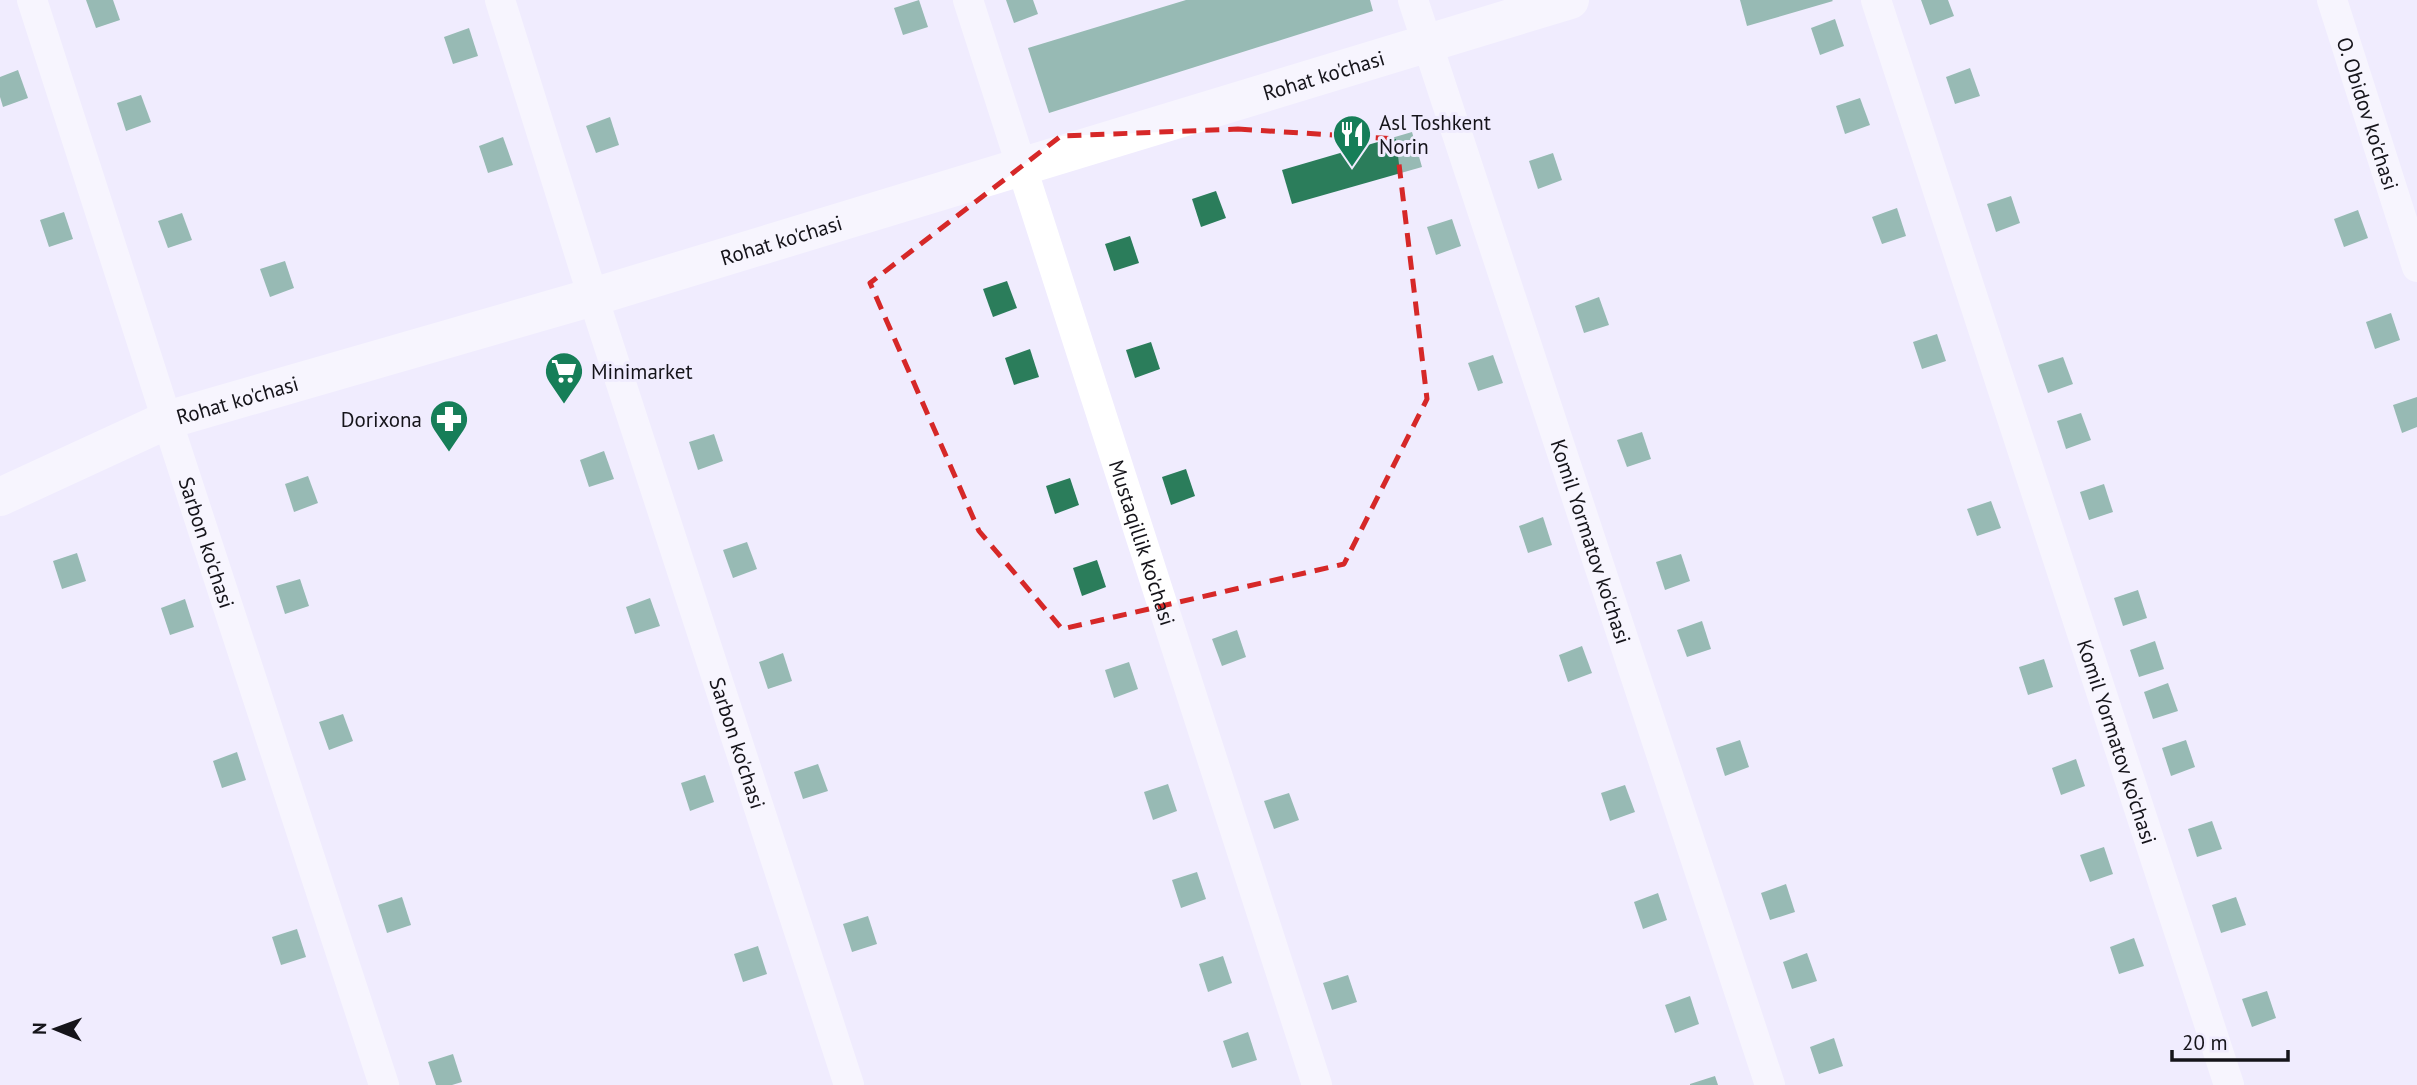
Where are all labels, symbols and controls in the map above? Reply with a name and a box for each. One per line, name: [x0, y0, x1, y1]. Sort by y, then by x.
street label: O. Obidov ko'chasi: [2331, 33, 2405, 193]
street label: Rohat ko'chasi: [1260, 44, 1388, 106]
place label: Asl Toshkent Norin: [1379, 109, 1491, 160]
restaurant icon: Asl Toshkent Norin: [1331, 113, 1373, 168]
street label: Rohat ko'chasi: [717, 209, 845, 271]
supermarket icon: Minimarket: [543, 350, 585, 405]
place label: Minimarket: [591, 358, 693, 385]
street label: Rohat ko'chasi: [173, 369, 301, 430]
pharmacy icon: Dorixona: [428, 398, 470, 453]
place label: Dorixona: [341, 406, 422, 433]
street label: Komil Yormatov ko'chasi: [1545, 436, 1637, 647]
street label: Mustaqillik ko'chasi: [1103, 456, 1182, 629]
street label: Sarbon ko'chasi: [173, 473, 241, 612]
street label: Komil Yormatov ko'chasi: [2071, 636, 2163, 848]
street label: Sarbon ko'chasi: [704, 674, 772, 812]
north arrow: [21, 994, 91, 1064]
scale bar: [2172, 1018, 2288, 1062]
text: N: [27, 1022, 51, 1035]
text: 20 m: [2182, 1029, 2228, 1056]

